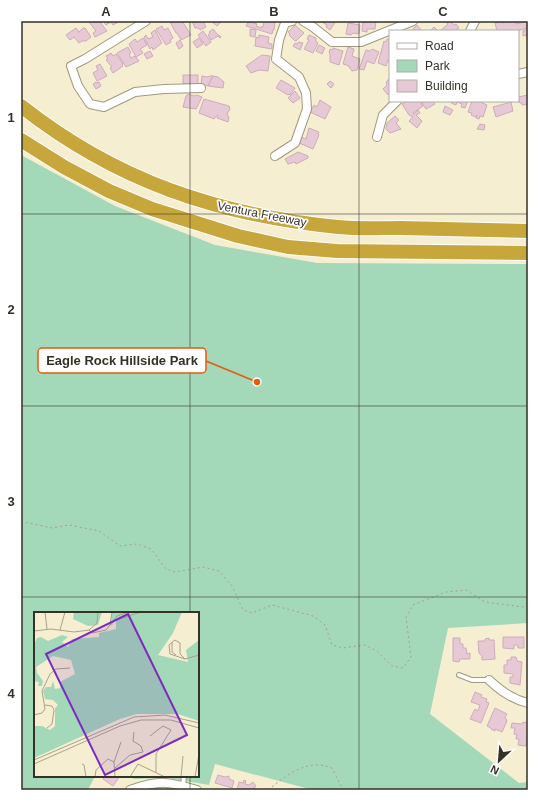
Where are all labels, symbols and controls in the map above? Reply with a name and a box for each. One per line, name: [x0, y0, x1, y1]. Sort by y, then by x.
text: A: [101, 4, 111, 19]
text: B: [269, 4, 279, 19]
text: C: [438, 4, 448, 19]
legend: [389, 30, 519, 102]
text: Road: [425, 39, 454, 53]
text: Park: [425, 59, 451, 73]
text: Building: [425, 79, 468, 93]
text: 1: [7, 110, 15, 125]
street label: Ventura Freeway: [216, 198, 308, 230]
text: 2: [7, 302, 15, 317]
callout: Eagle Rock Hillside Park: [38, 348, 206, 373]
text: Eagle Rock Hillside Park: [46, 353, 199, 368]
text: 3: [7, 494, 15, 509]
inset map: [34, 612, 199, 777]
text: 4: [7, 686, 15, 701]
north arrow: [479, 741, 519, 781]
text: N: [488, 763, 501, 777]

